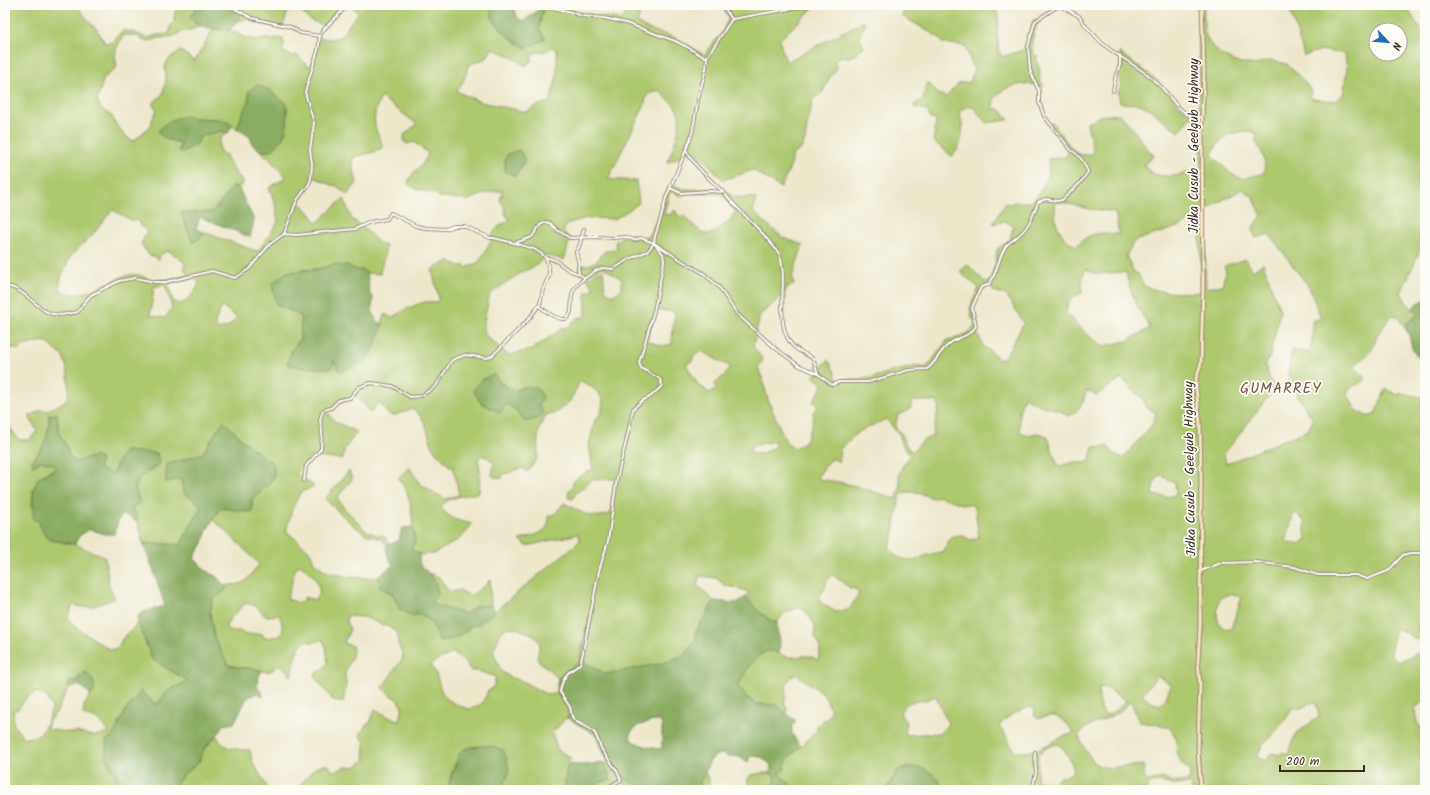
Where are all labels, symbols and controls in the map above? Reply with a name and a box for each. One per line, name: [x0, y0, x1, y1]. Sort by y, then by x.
north arrow: [1368, 22, 1408, 62]
text: N: [1386, 39, 1406, 53]
street label: Jidka Cusub - Geelgub Highway: [1184, 57, 1205, 234]
district label: GUMARREY: [1240, 377, 1322, 401]
street label: Jidka Cusub - Geelgub Highway: [1178, 380, 1203, 557]
scale bar: [1280, 747, 1364, 773]
text: 200 m: [1286, 752, 1320, 771]

